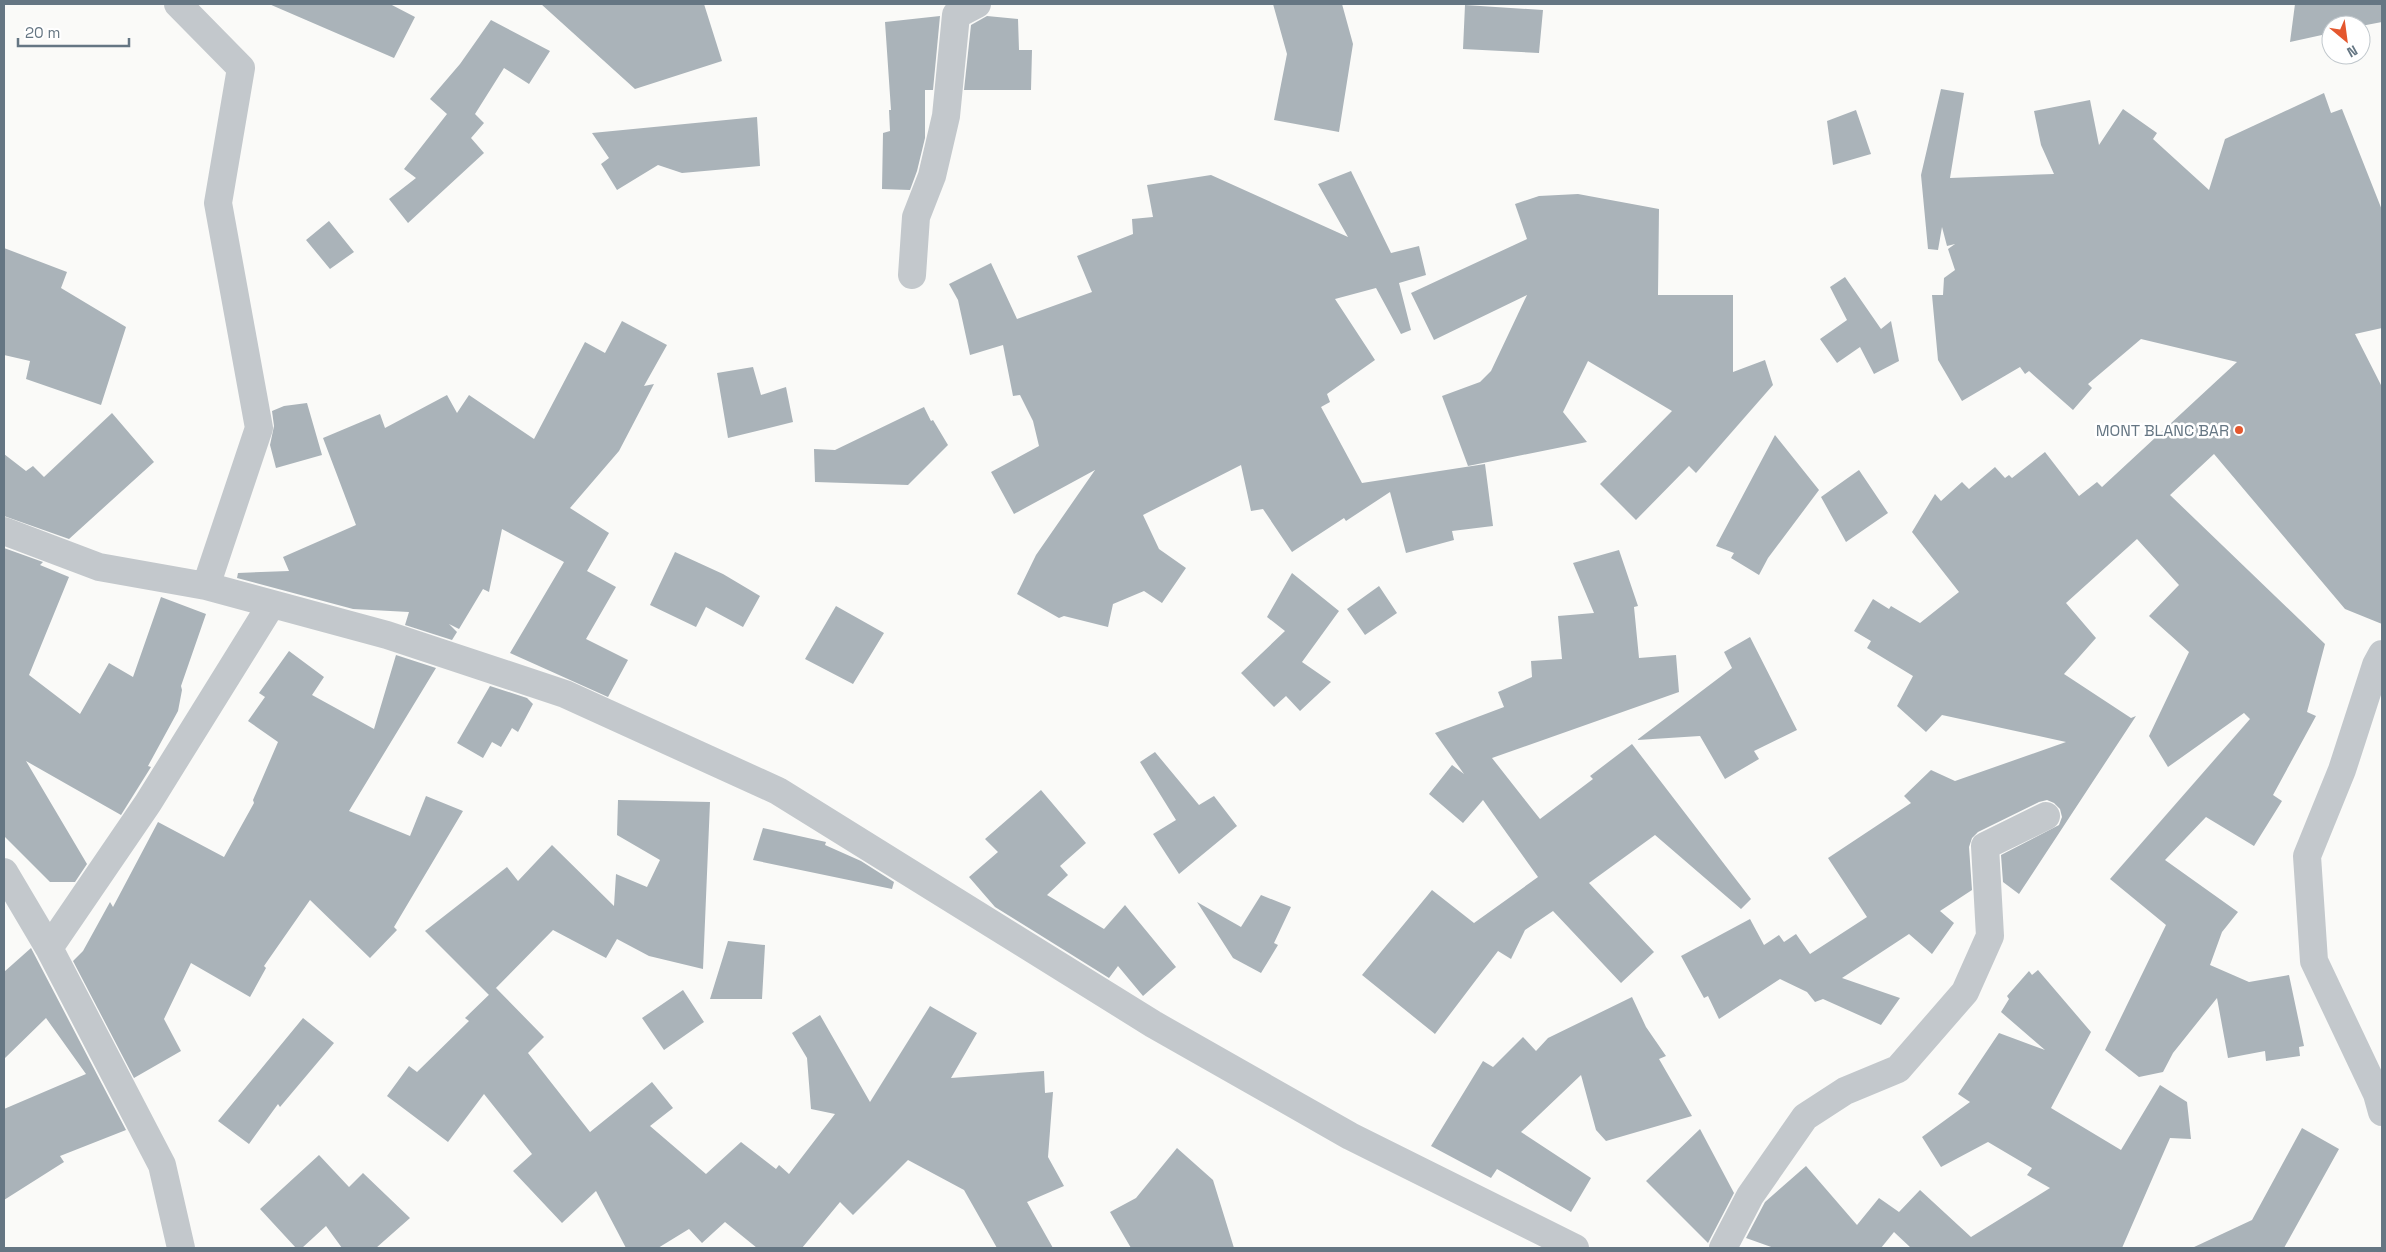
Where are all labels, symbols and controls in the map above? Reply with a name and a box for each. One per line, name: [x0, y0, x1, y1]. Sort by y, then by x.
scale bar: [18, 15, 129, 47]
north arrow: [2321, 15, 2371, 65]
text: 20 m: [25, 23, 60, 42]
text: N: [2344, 41, 2361, 62]
place label: MONT BLANC BAR: [2096, 420, 2229, 441]
marker: MONT BLANC BAR: [2233, 424, 2245, 436]

